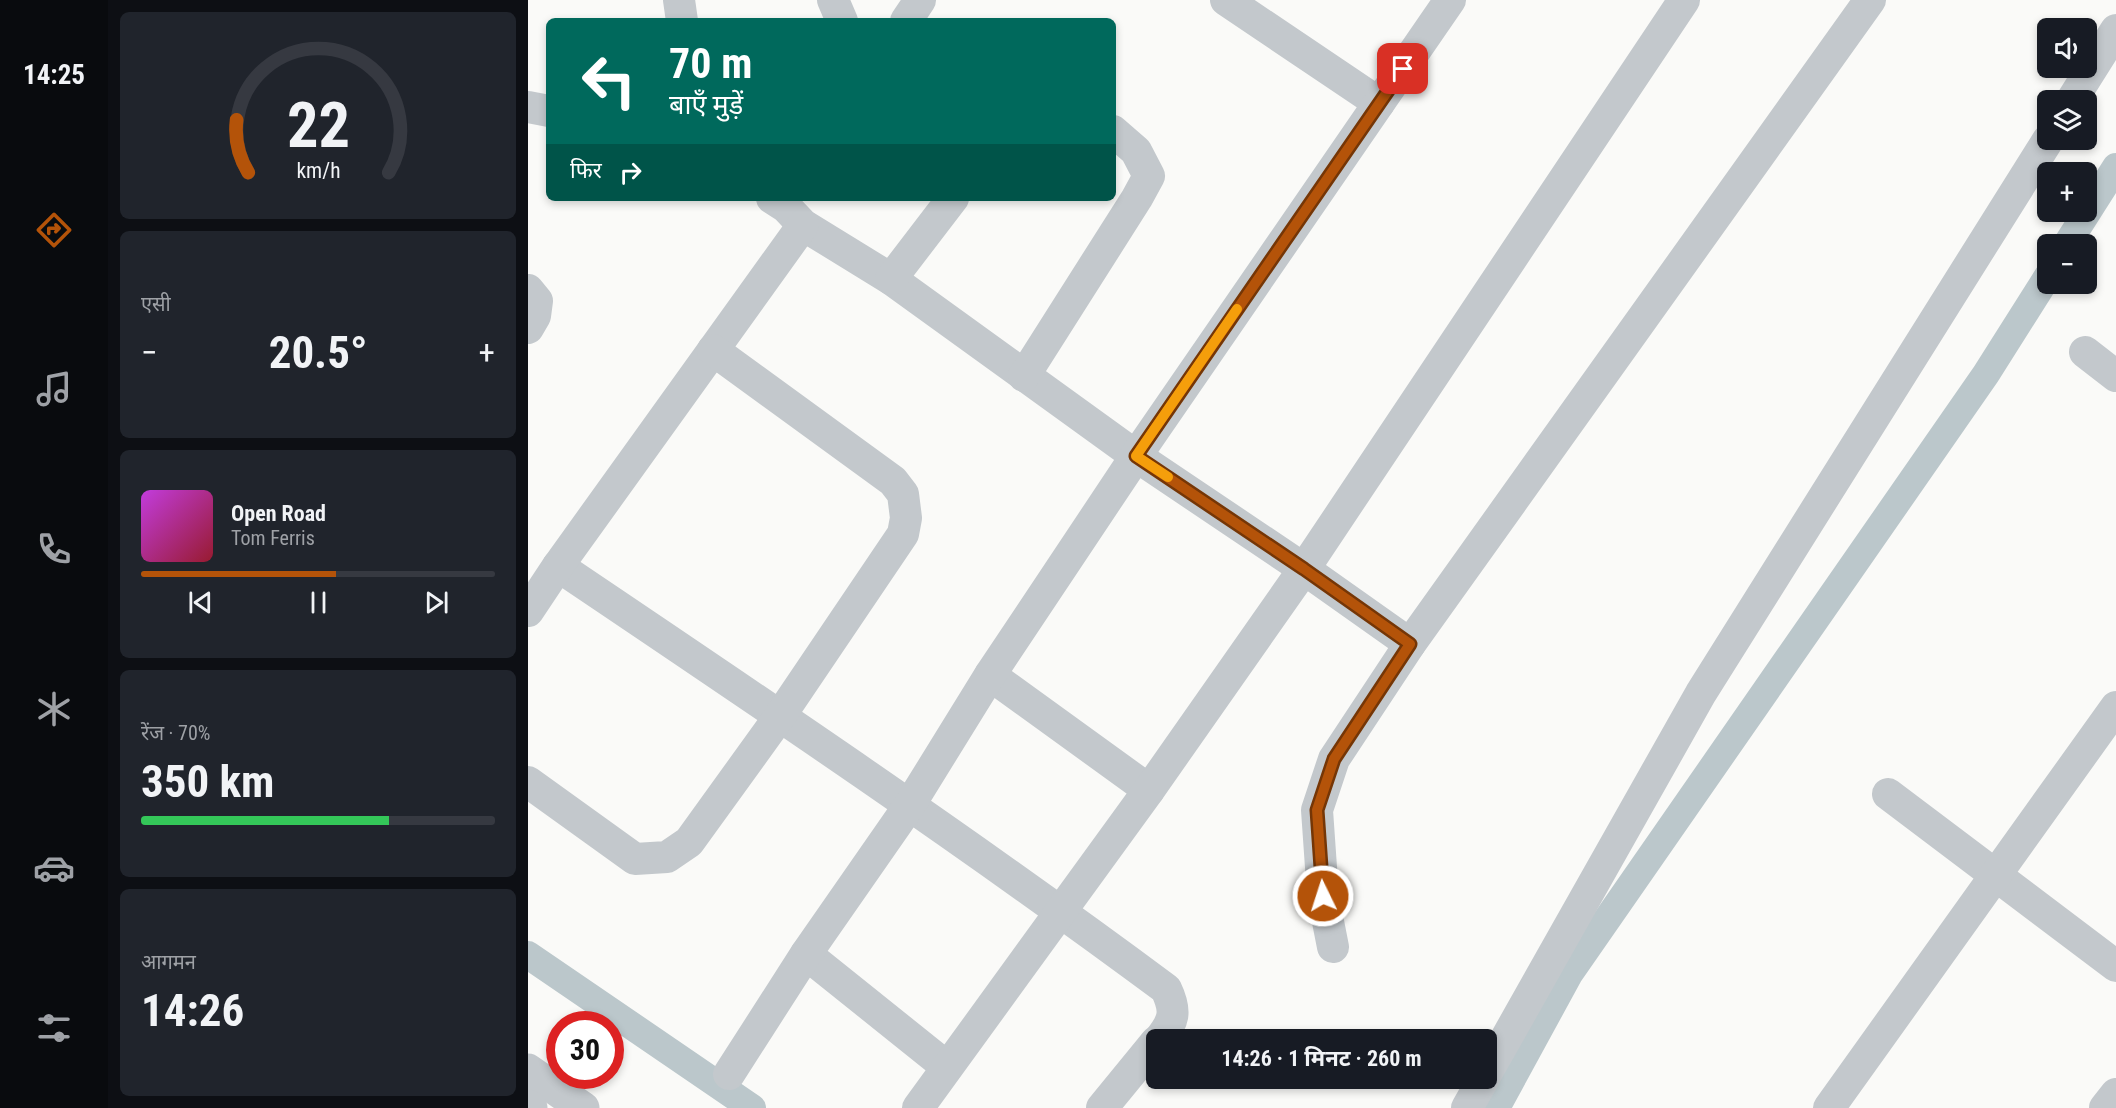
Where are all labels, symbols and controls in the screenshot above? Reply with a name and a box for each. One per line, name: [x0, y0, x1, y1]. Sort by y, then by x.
map controls: [2037, 18, 2097, 294]
button: sound: [2037, 18, 2097, 78]
text: 70 m: [669, 39, 752, 88]
icon: left: [570, 42, 648, 120]
pin: [1377, 43, 1428, 94]
icon: arrive: [1386, 52, 1419, 85]
text: 14:25: [23, 59, 85, 91]
text: 22: [286, 89, 350, 162]
text: बाएँ मुड़ें: [669, 89, 743, 121]
button: layers: [2037, 90, 2097, 150]
icon: right: [614, 156, 647, 189]
text: km/h: [296, 158, 340, 183]
text: फिर: [570, 158, 602, 183]
button: +: [2037, 162, 2097, 222]
icon: directions: [33, 209, 75, 251]
button: −: [2037, 234, 2097, 294]
text: एसी: [141, 292, 171, 316]
text: 20.5°: [269, 326, 367, 379]
text: −: [141, 333, 158, 372]
text: +: [479, 333, 495, 372]
icon: music: [33, 368, 75, 410]
text: Open Road: [231, 501, 326, 526]
text: Tom Ferris: [231, 526, 315, 550]
icon: phone: [33, 528, 75, 570]
icon: previous: [184, 586, 217, 619]
icon: pause: [302, 586, 335, 619]
icon: next: [420, 586, 453, 619]
icon: climate: [33, 688, 75, 730]
text: रेंज · 70%: [141, 721, 210, 745]
text: 350 km: [141, 755, 274, 808]
icon: car: [33, 847, 75, 889]
position arrow: [1291, 864, 1355, 928]
text: आगमन: [141, 950, 196, 974]
text: 14:26: [141, 984, 244, 1037]
icon: filters: [33, 1007, 75, 1049]
speed limit sign: 30: [546, 1011, 624, 1089]
text: 14:26 · 1 मिनट · 260 m: [1221, 1046, 1422, 1071]

